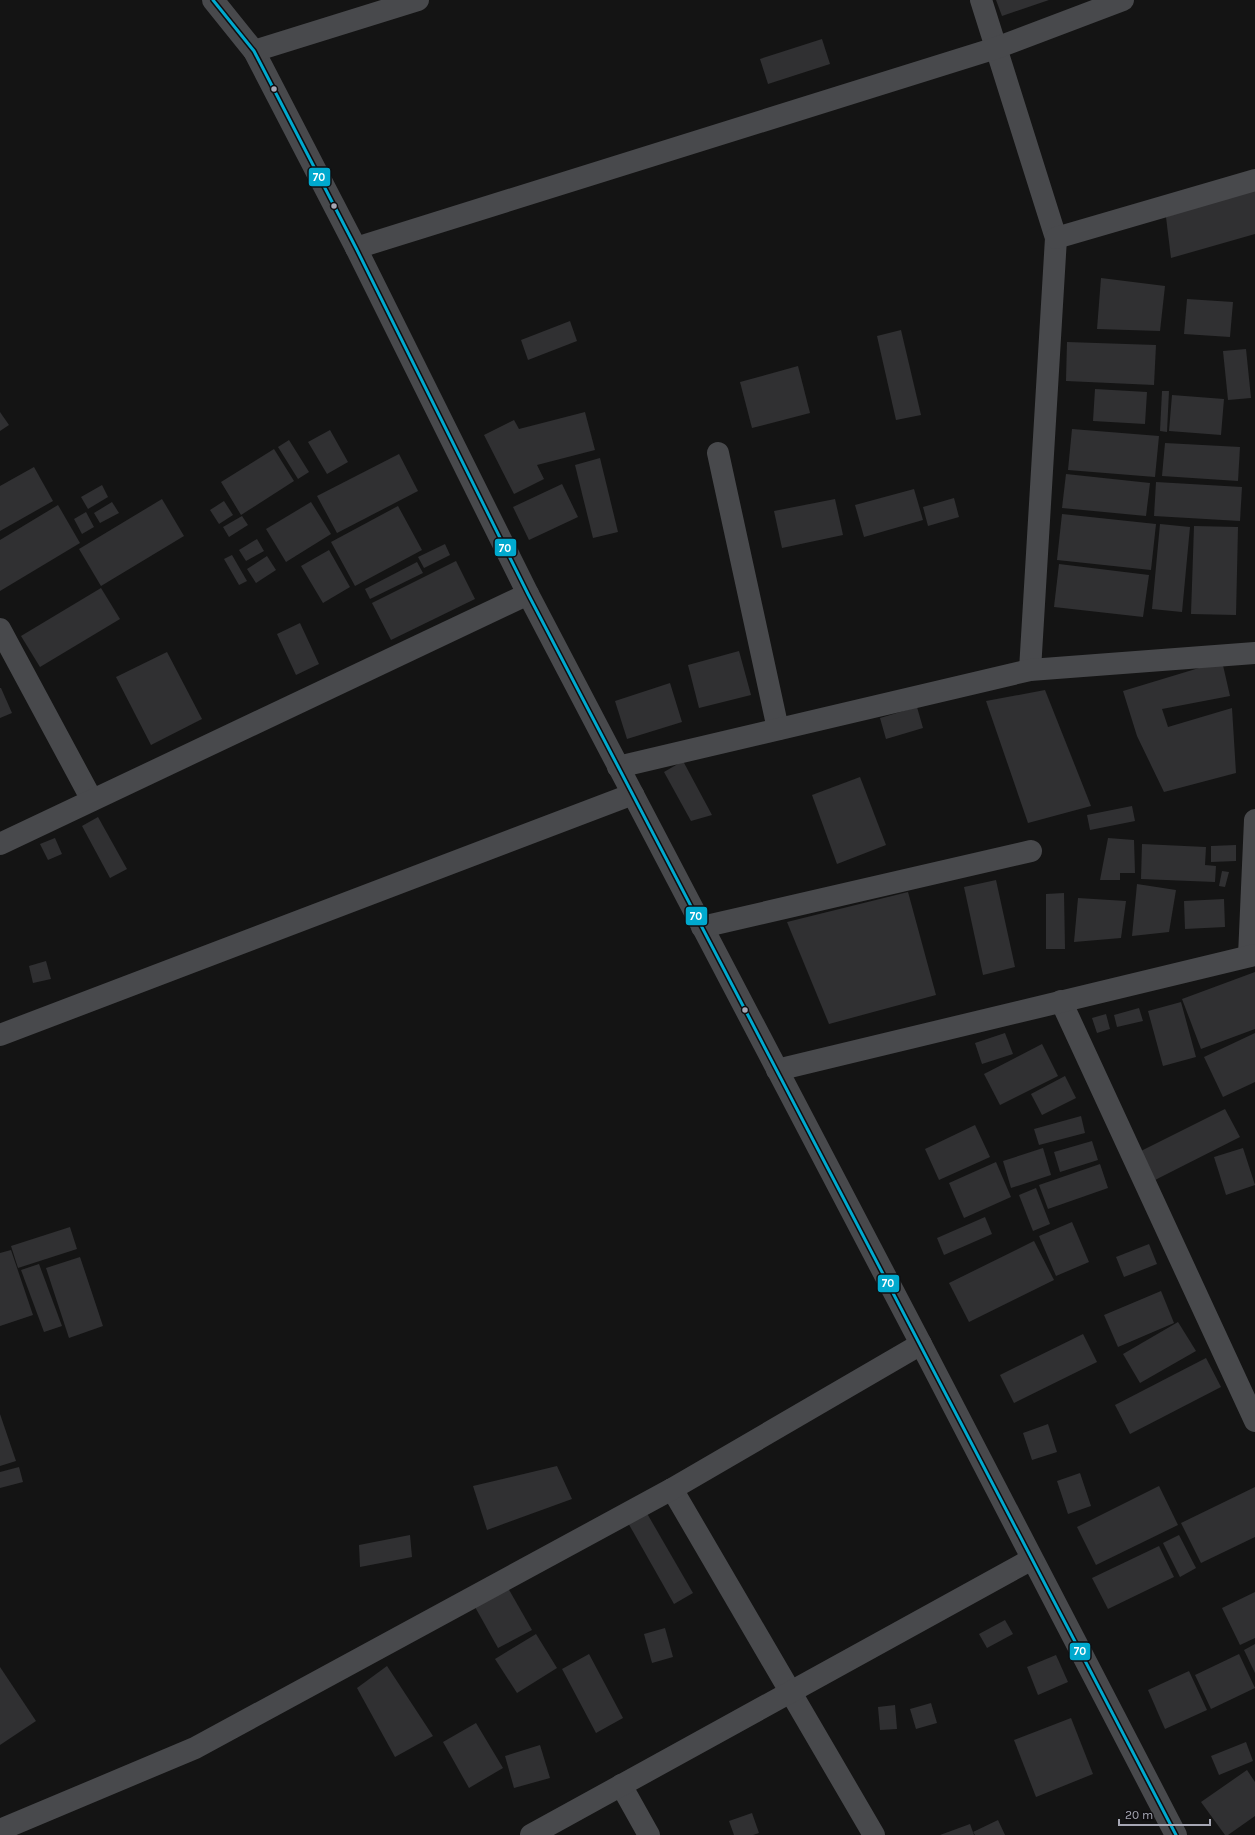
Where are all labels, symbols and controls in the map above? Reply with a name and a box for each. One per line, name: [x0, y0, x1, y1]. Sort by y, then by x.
unlabelled marker: [269, 84, 279, 94]
line badge: 70: [308, 167, 331, 187]
text: 70: [313, 171, 325, 184]
unlabelled marker: [329, 201, 339, 211]
line badge: 70: [494, 538, 517, 557]
text: 70: [499, 542, 511, 555]
line badge: 70: [685, 906, 708, 926]
text: 70: [690, 910, 702, 923]
unlabelled marker: [740, 1005, 750, 1015]
line badge: 70: [877, 1274, 900, 1293]
text: 70: [882, 1277, 894, 1290]
line badge: 70: [1069, 1642, 1091, 1661]
text: 70: [1074, 1645, 1086, 1658]
scale bar: [1119, 1801, 1210, 1827]
text: 20 m: [1125, 1808, 1153, 1822]

